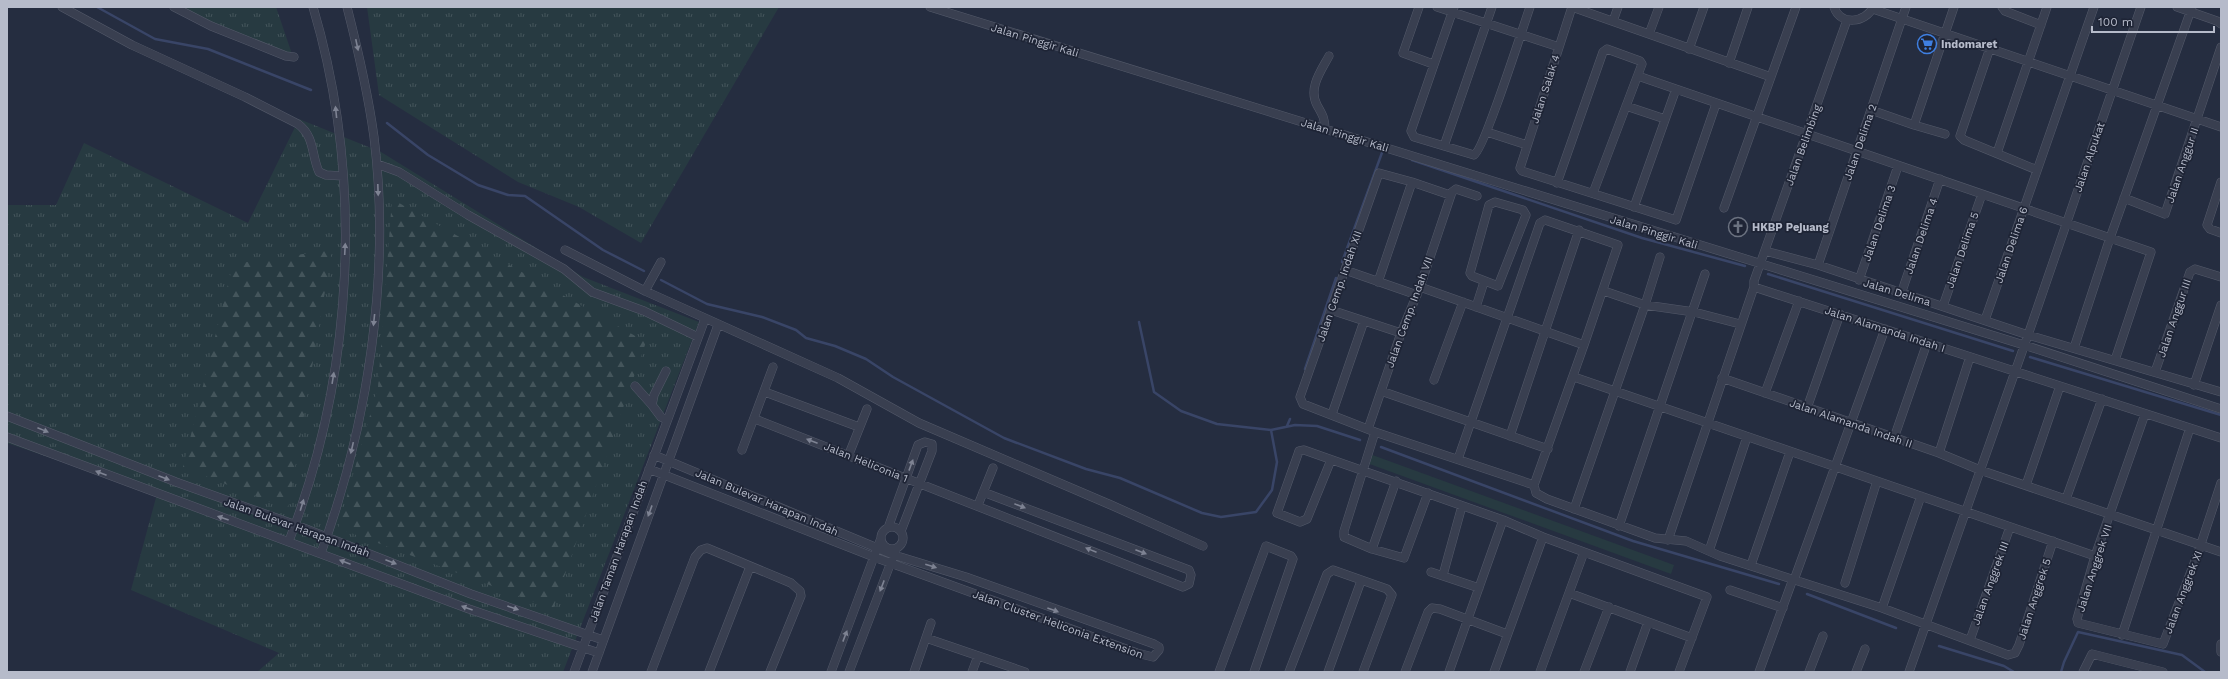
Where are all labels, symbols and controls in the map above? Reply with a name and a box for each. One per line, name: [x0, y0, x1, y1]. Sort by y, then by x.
scale bar: [2092, 8, 2214, 34]
text: 100 m: [2098, 15, 2133, 29]
street label: Jalan Pinggir Kali: [989, 21, 1080, 60]
supermarket icon: Indomaret: [1916, 33, 1938, 55]
place label: Indomaret: [1941, 38, 1997, 51]
one-way arrow: [354, 39, 360, 51]
street label: Jalan Salak 4: [1528, 53, 1563, 125]
street label: Jalan Delima 2: [1841, 102, 1880, 182]
street label: Jalan Belimbing: [1783, 103, 1824, 187]
one-way arrow: [333, 106, 340, 118]
street label: Jalan Pinggir Kali: [1299, 116, 1390, 155]
street label: Jalan Alpukat: [2071, 120, 2108, 194]
street label: Jalan Anggur II: [2163, 126, 2201, 205]
street label: Jalan Delima 3: [1860, 183, 1899, 263]
one-way arrow: [374, 184, 381, 196]
street label: Jalan Delima 4: [1902, 196, 1941, 276]
street label: Jalan Delima 6: [1992, 205, 2031, 285]
street label: Jalan Delima 5: [1943, 210, 1982, 290]
street label: Jalan Pinggir Kali: [1608, 213, 1699, 252]
church icon: HKBP Pejuang: [1727, 216, 1749, 238]
place label: HKBP Pejuang: [1752, 221, 1829, 234]
street label: Jalan Cemp. Indah XII: [1314, 229, 1365, 344]
one-way arrow: [342, 243, 349, 255]
street label: Jalan Cemp. Indah VII: [1383, 255, 1436, 369]
street label: Jalan Delima: [1862, 276, 1932, 309]
street label: Jalan Anggur III: [2155, 277, 2194, 359]
street label: Jalan Alamanda Indah I: [1823, 304, 1947, 355]
one-way arrow: [371, 314, 378, 326]
one-way arrow: [330, 372, 336, 384]
street label: Jalan Alamanda Indah II: [1788, 396, 1914, 451]
one-way arrow: [38, 428, 50, 434]
one-way arrow: [806, 437, 818, 443]
street label: Jalan Heliconia 1: [822, 440, 910, 485]
one-way arrow: [349, 442, 355, 454]
one-way arrow: [908, 458, 914, 470]
street label: Jalan Bulevar Harapan Indah: [693, 466, 840, 539]
one-way arrow: [95, 469, 107, 475]
one-way arrow: [159, 475, 171, 481]
street label: Jalan Taman Harapan Indah: [587, 479, 650, 624]
street label: Jalan Bulevar Harapan Indah: [222, 495, 371, 560]
one-way arrow: [299, 498, 305, 510]
one-way arrow: [1014, 503, 1026, 509]
one-way arrow: [647, 506, 653, 518]
one-way arrow: [217, 515, 229, 521]
street label: Jalan Anggrek VII: [2074, 523, 2115, 614]
street label: Jalan Anggrek III: [1969, 540, 2012, 627]
one-way arrow: [1084, 546, 1096, 552]
street label: Jalan Anggrek XI: [2162, 549, 2205, 636]
one-way arrow: [1136, 550, 1148, 556]
street label: Jalan Anggrek 5: [2015, 557, 2054, 641]
one-way arrow: [339, 559, 351, 565]
one-way arrow: [386, 560, 398, 566]
one-way arrow: [925, 563, 937, 569]
one-way arrow: [879, 580, 885, 592]
street label: Jalan Cluster Heliconia Extension: [971, 587, 1145, 661]
one-way arrow: [461, 605, 473, 611]
one-way arrow: [507, 605, 519, 611]
one-way arrow: [1048, 607, 1060, 613]
one-way arrow: [842, 629, 848, 641]

